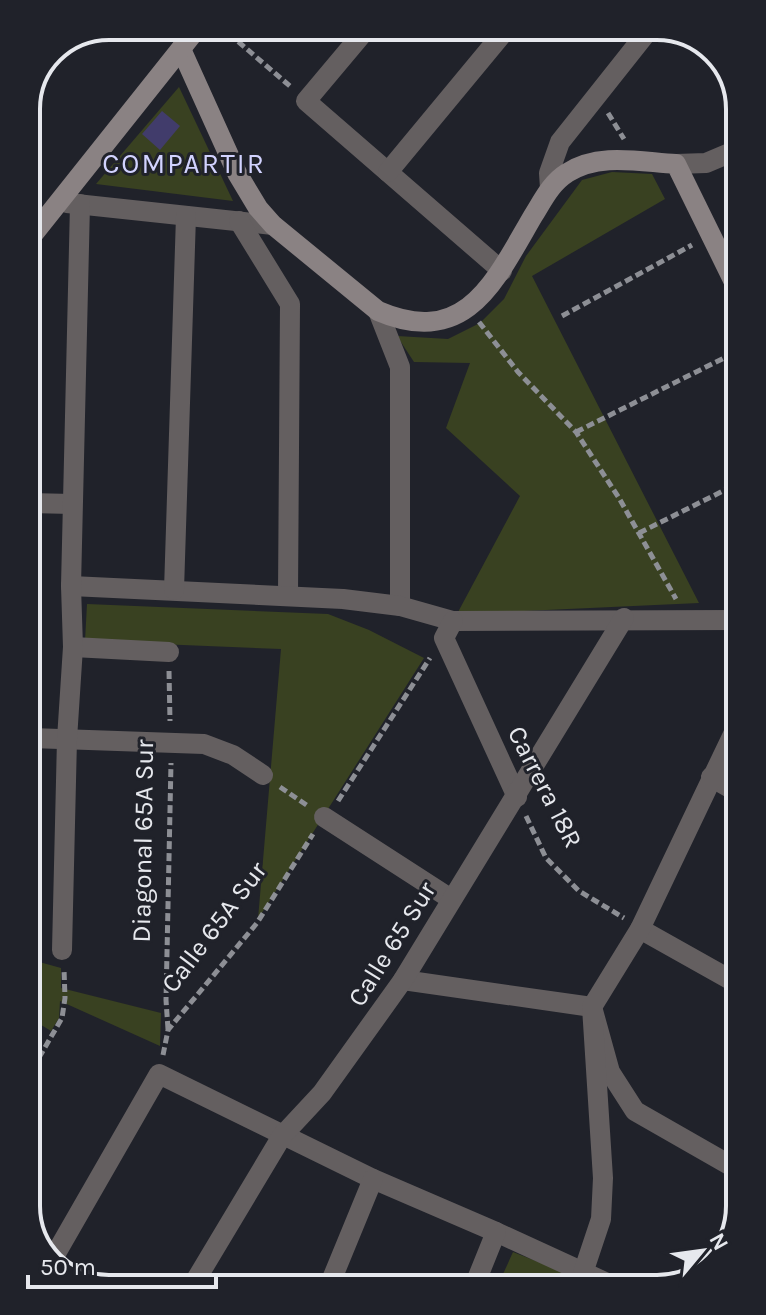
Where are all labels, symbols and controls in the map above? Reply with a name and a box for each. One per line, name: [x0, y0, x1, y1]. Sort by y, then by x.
district label: COMPARTIR: [102, 147, 266, 180]
street label: Carrera 18R: [501, 721, 589, 853]
street label: Diagonal 65A Sur: [126, 739, 160, 943]
street label: Calle 65A Sur: [155, 855, 274, 999]
street label: Calle 65 Sur: [342, 876, 443, 1012]
north arrow: [662, 1211, 742, 1291]
text: N: [703, 1229, 734, 1255]
scale bar: [28, 1239, 216, 1289]
text: 50 m: [40, 1253, 96, 1281]

